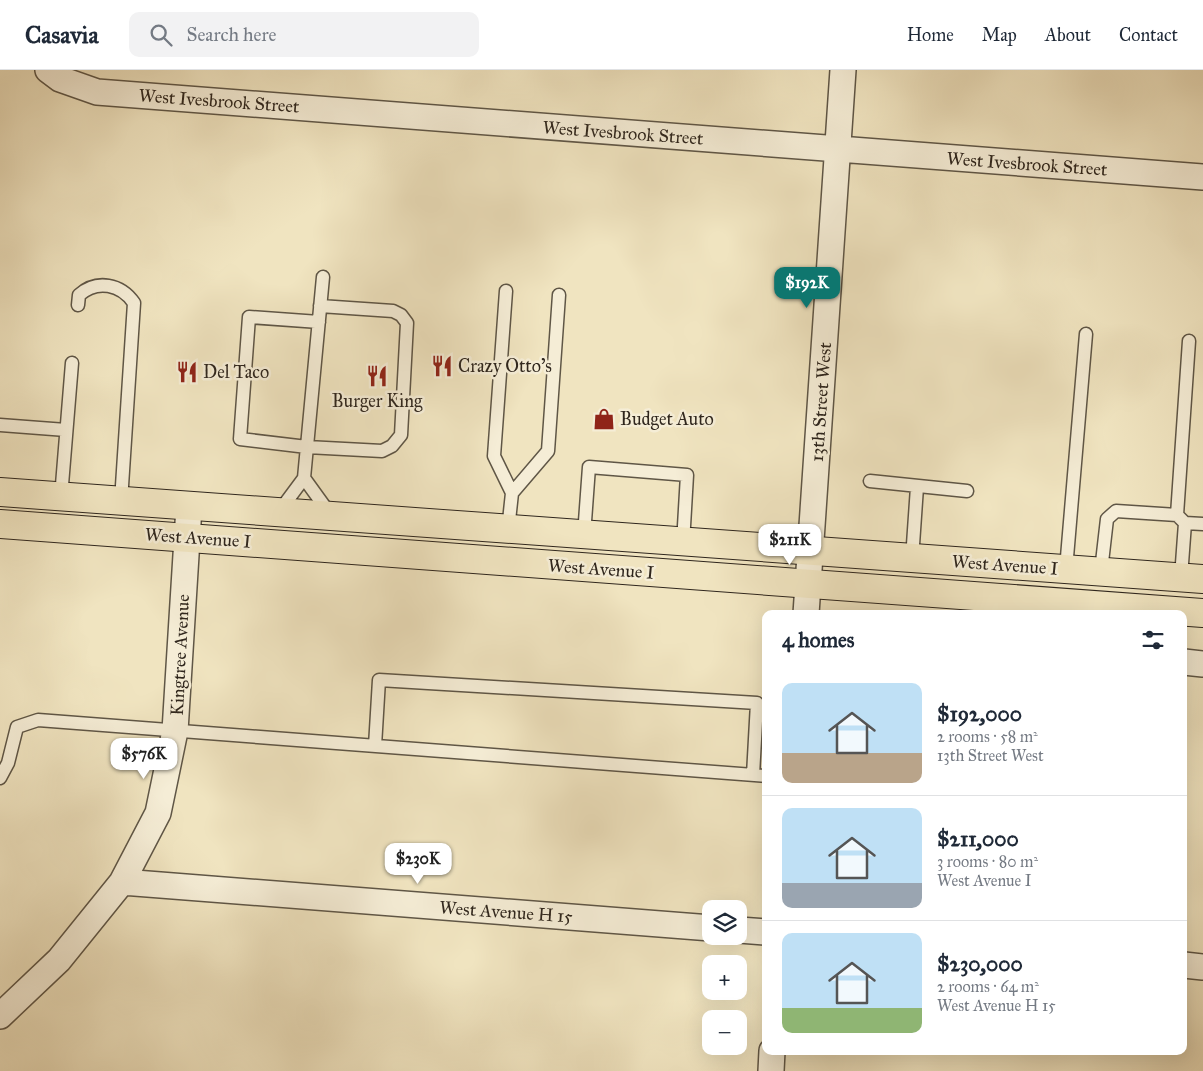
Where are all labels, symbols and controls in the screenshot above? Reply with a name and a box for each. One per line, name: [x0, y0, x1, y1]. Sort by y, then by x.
search box: [129, 12, 479, 57]
text: Casavia: [25, 20, 99, 50]
icon: search: [147, 21, 175, 49]
text: Search here: [187, 23, 276, 46]
text: Home: [907, 24, 954, 46]
text: Map: [982, 24, 1017, 46]
text: About: [1045, 24, 1091, 46]
text: Contact: [1119, 24, 1178, 46]
street label: West Ivesbrook Street: [138, 84, 301, 118]
street label: West Ivesbrook Street: [542, 116, 705, 150]
street label: West Ivesbrook Street: [946, 147, 1109, 181]
pin: $192K: [772, 266, 842, 309]
text: $192K: [785, 273, 829, 292]
street label: 13th Street West: [806, 341, 836, 463]
restaurant icon: Crazy Otto's: [429, 353, 455, 379]
place label: Crazy Otto's: [458, 355, 552, 377]
restaurant icon: Del Taco: [174, 359, 200, 385]
place label: Del Taco: [203, 361, 269, 383]
restaurant icon: Burger King: [364, 363, 390, 389]
place label: Burger King: [332, 390, 423, 413]
shop icon: Budget Auto: [591, 406, 617, 432]
place label: Budget Auto: [620, 408, 714, 431]
street label: West Avenue I: [144, 523, 252, 553]
pin: $211K: [755, 524, 825, 566]
text: $211K: [769, 530, 811, 549]
street label: West Avenue I: [951, 550, 1059, 580]
street label: West Avenue I: [547, 554, 655, 584]
street label: Kingtree Avenue: [166, 594, 195, 716]
icon: filters: [1139, 626, 1167, 654]
text: 4 homes: [782, 627, 854, 653]
text: $192,000: [937, 701, 1022, 727]
icon: home: [822, 703, 882, 763]
text: 2 rooms · 58 m²: [937, 727, 1038, 746]
pin: $576K: [109, 738, 179, 780]
text: $576K: [121, 744, 167, 763]
text: 13th Street West: [937, 746, 1044, 765]
text: $211,000: [937, 826, 1019, 852]
icon: home: [822, 828, 882, 888]
pin: $230K: [383, 842, 453, 885]
text: $230K: [396, 849, 440, 868]
text: 3 rooms · 80 m²: [937, 852, 1038, 871]
text: West Avenue I: [937, 871, 1032, 890]
street label: West Avenue H 15: [439, 896, 574, 928]
map controls: [702, 900, 747, 1055]
button: layers: [702, 900, 747, 945]
text: $230,000: [937, 951, 1023, 977]
icon: home: [822, 953, 882, 1013]
button: +: [702, 955, 747, 1000]
text: 2 rooms · 64 m²: [937, 977, 1039, 996]
text: West Avenue H 15: [937, 996, 1056, 1015]
button: −: [702, 1010, 747, 1055]

